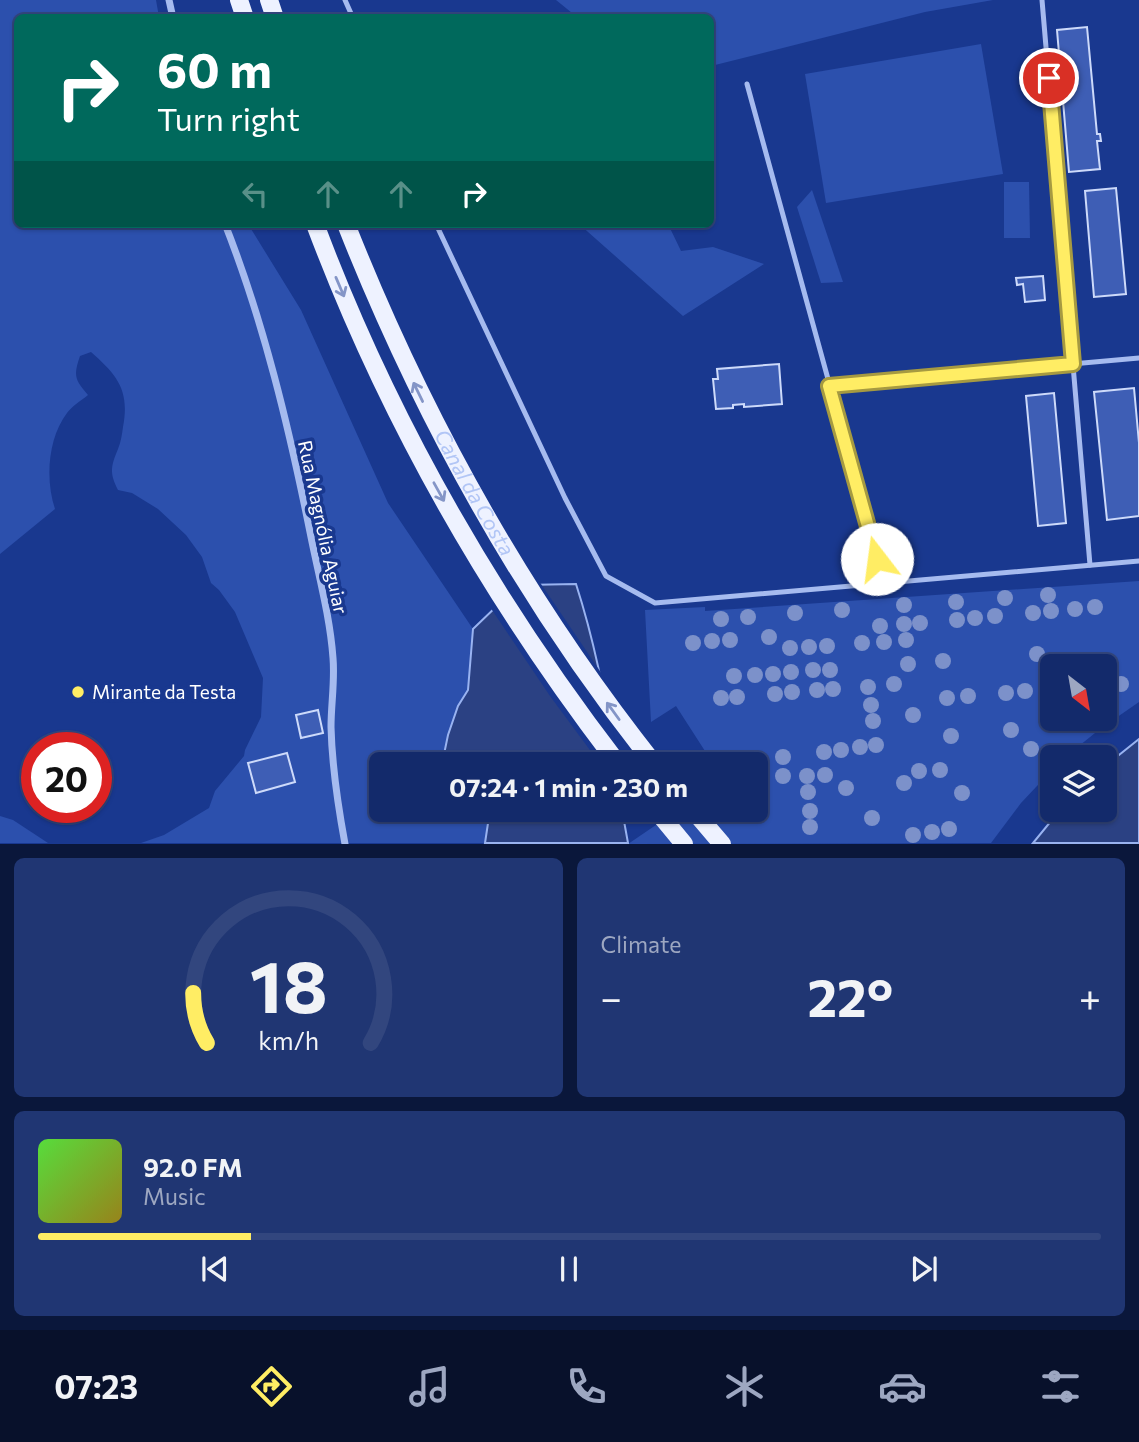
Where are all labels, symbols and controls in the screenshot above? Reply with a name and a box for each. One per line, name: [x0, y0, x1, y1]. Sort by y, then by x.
text: 60 m: [157, 38, 272, 98]
icon: right: [42, 42, 133, 133]
pin: [1019, 48, 1079, 108]
icon: arrive: [1030, 59, 1068, 97]
text: Turn right: [157, 98, 300, 138]
icon: left: [236, 175, 274, 213]
icon: ahead: [309, 175, 347, 213]
icon: ahead: [382, 175, 420, 213]
icon: right: [455, 175, 493, 213]
one-way arrow: [335, 276, 348, 298]
one-way arrow: [411, 382, 425, 403]
water label: Canal da Costa: [430, 425, 521, 560]
street label: Rua Magnólia Aguiar: [294, 438, 353, 616]
one-way arrow: [432, 482, 446, 502]
position arrow: [840, 522, 914, 596]
north arrow: [1040, 654, 1116, 732]
map controls: [1040, 654, 1117, 822]
place label: Mirante da Testa: [92, 680, 236, 703]
marker: Mirante da Testa: [70, 684, 86, 700]
one-way arrow: [606, 702, 620, 721]
speed limit sign: 20: [21, 732, 112, 823]
button: layers: [1040, 745, 1117, 822]
text: 07:24 · 1 min · 230 m: [449, 771, 688, 802]
text: Climate: [601, 930, 682, 958]
text: 18: [249, 940, 327, 1029]
text: 22°: [808, 964, 893, 1028]
text: −: [601, 973, 622, 1020]
text: +: [1079, 973, 1101, 1020]
text: km/h: [258, 1025, 319, 1055]
text: 92.0 FM: [143, 1151, 243, 1182]
text: Music: [143, 1182, 206, 1210]
icon: previous: [196, 1250, 234, 1288]
icon: pause: [550, 1250, 588, 1288]
icon: next: [905, 1250, 943, 1288]
icon: directions: [247, 1362, 296, 1411]
icon: music: [405, 1362, 454, 1411]
icon: phone: [562, 1362, 611, 1411]
icon: climate: [720, 1362, 769, 1411]
icon: car: [878, 1362, 927, 1411]
icon: filters: [1036, 1362, 1085, 1411]
text: 07:23: [54, 1366, 138, 1406]

